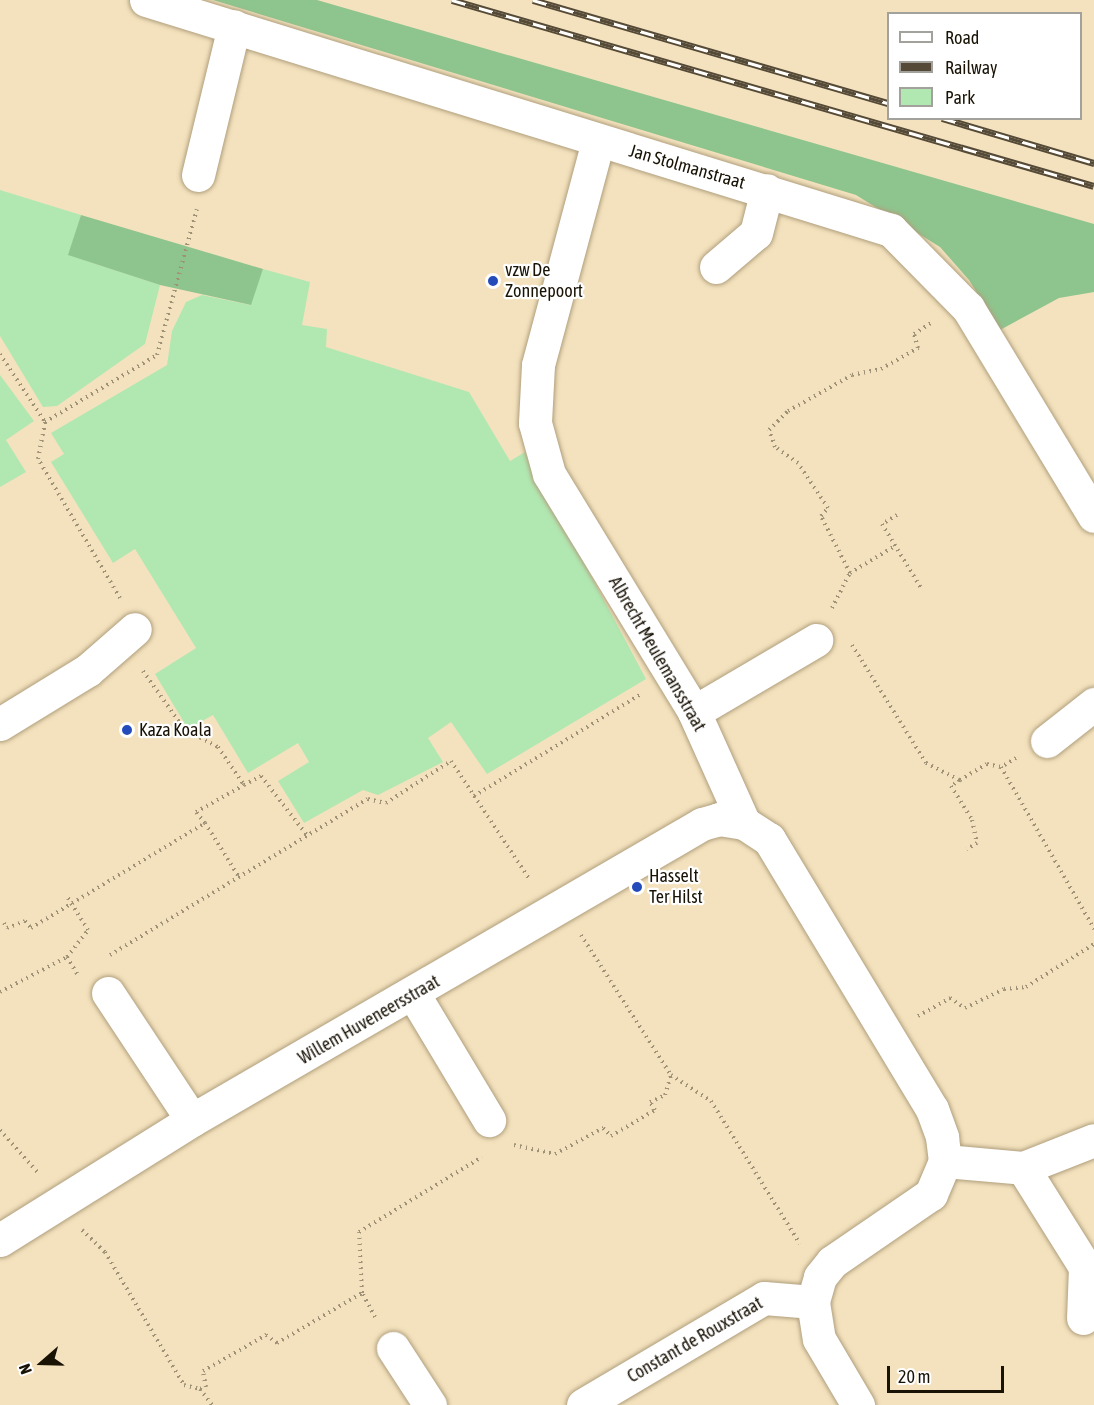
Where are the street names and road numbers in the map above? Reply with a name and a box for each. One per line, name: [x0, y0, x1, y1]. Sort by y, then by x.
street label: Jan Stolmanstraat: [627, 140, 747, 194]
street label: Albrecht Meulemansstraat: [604, 573, 710, 735]
street label: Willem Huveneersstraat: [294, 971, 444, 1069]
street label: Constant de Rouxstraat: [624, 1293, 766, 1387]

